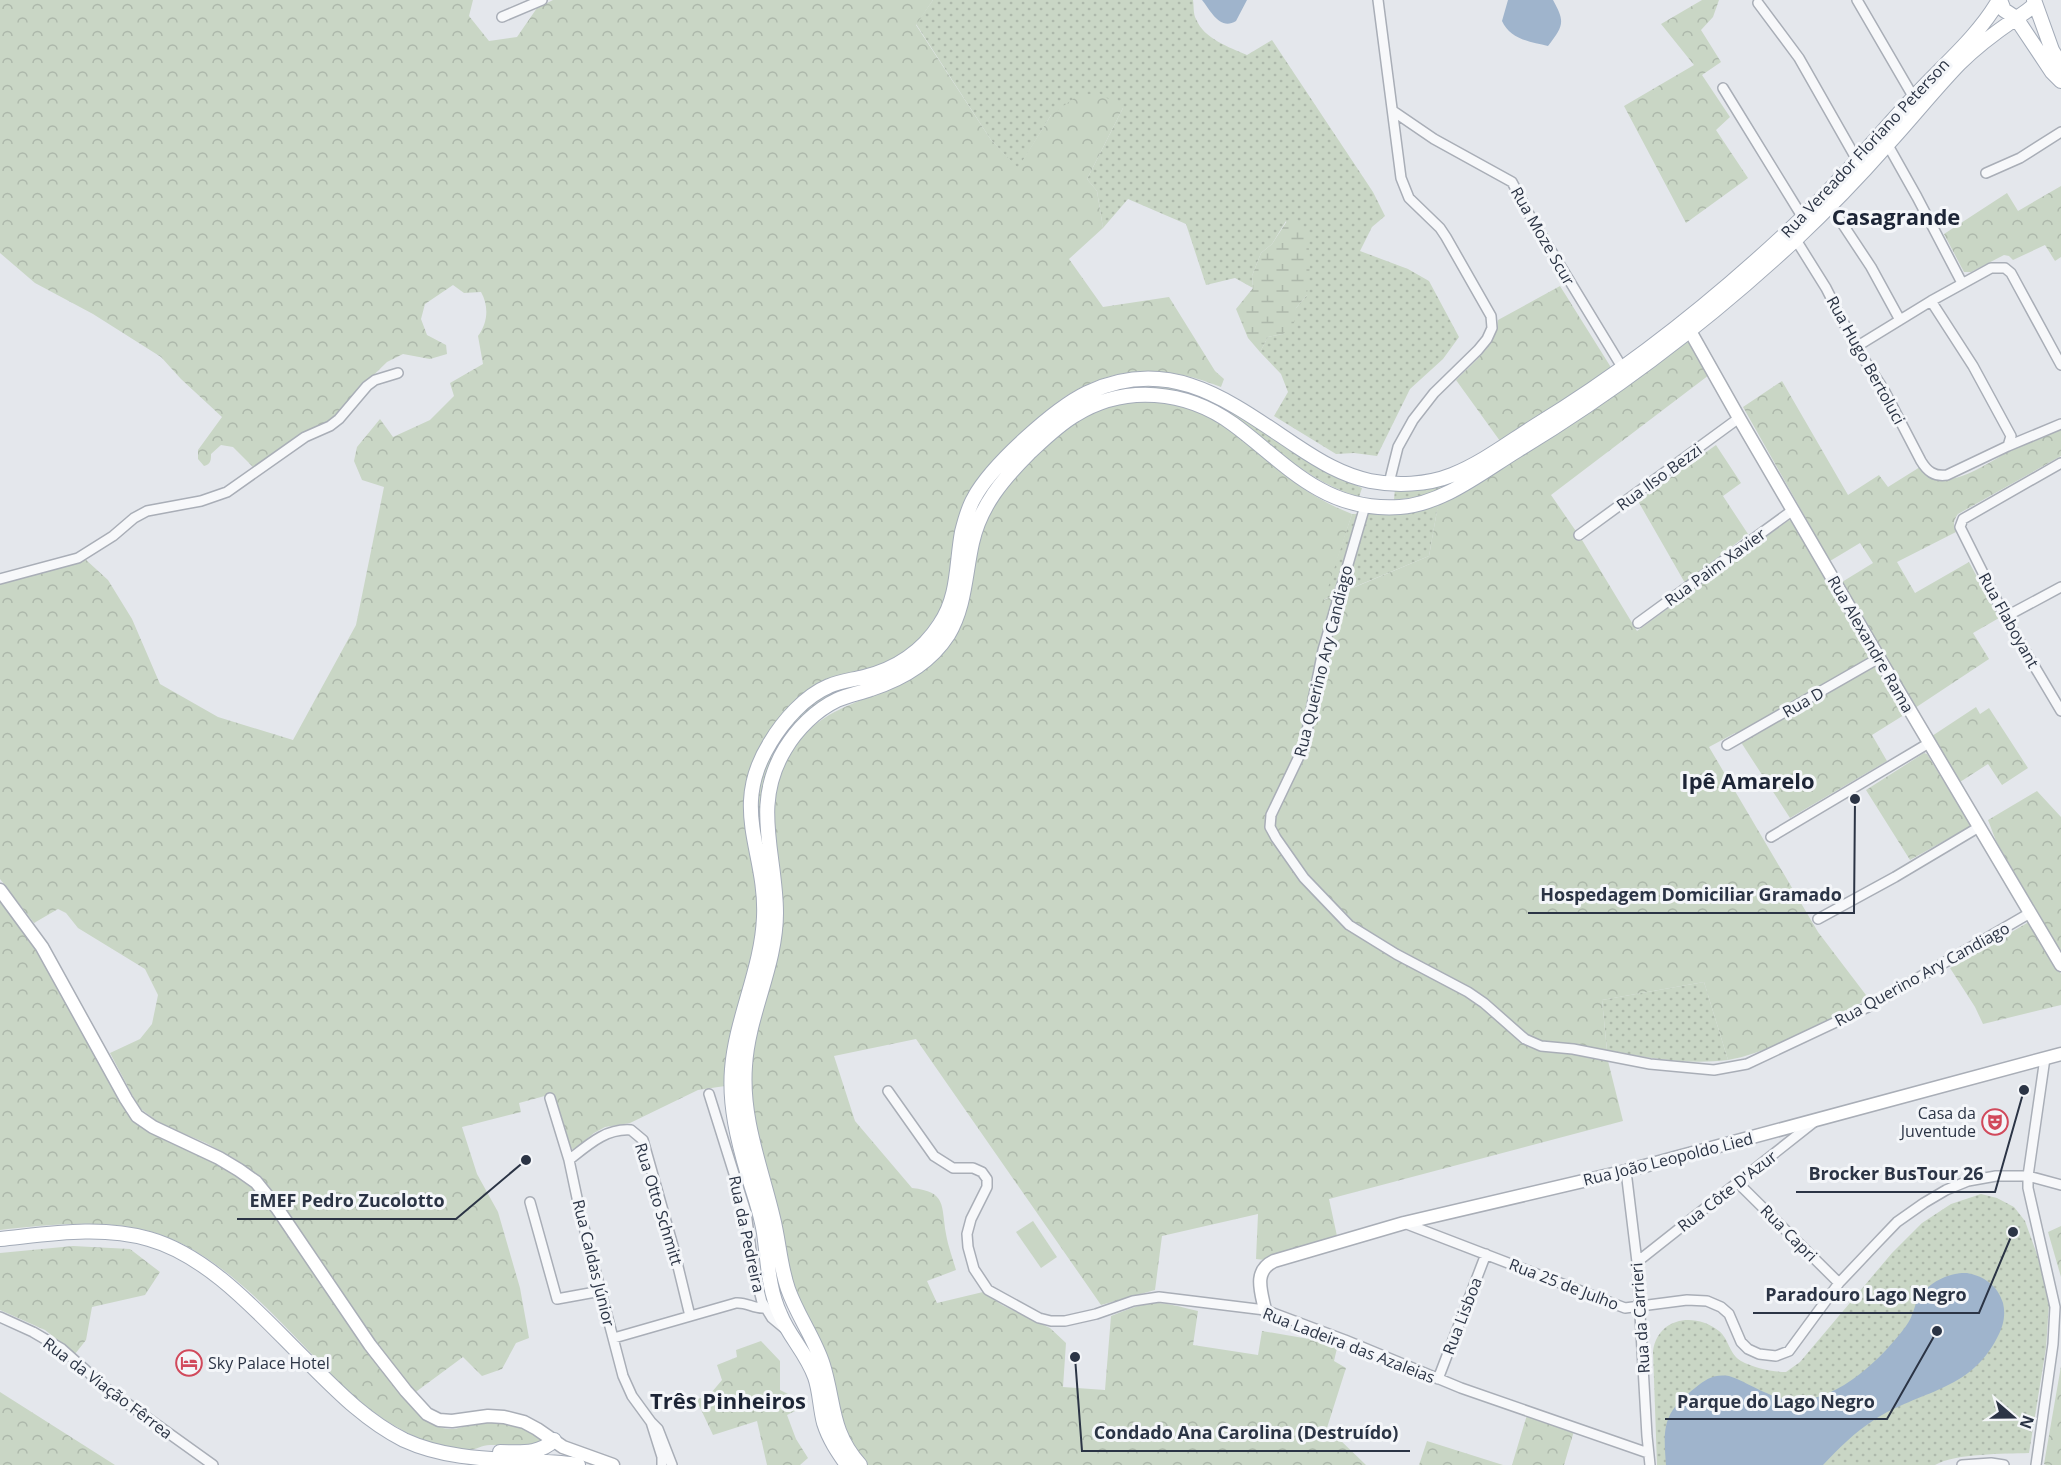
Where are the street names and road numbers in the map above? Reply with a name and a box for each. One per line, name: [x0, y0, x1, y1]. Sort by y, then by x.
street label: Rua Vereador Floriano Peterson: [1776, 54, 1954, 242]
street label: Rua Moze Scur: [1506, 183, 1580, 290]
street label: Rua Hugo Bertoluci: [1822, 292, 1910, 428]
street label: Rua Ilso Bezzi: [1612, 438, 1706, 516]
street label: Rua Paim Xavier: [1660, 523, 1770, 611]
street label: Rua Querino Ary Candiago: [1289, 563, 1357, 759]
street label: Rua Flaboyant: [1974, 568, 2044, 672]
street label: Rua Alexandre Rama: [1823, 571, 1919, 717]
street label: Rua D: [1778, 681, 1828, 723]
street label: Rua Querino Ary Candiago: [1831, 917, 2013, 1031]
street label: Rua João Leopoldo Lied: [1581, 1127, 1755, 1191]
street label: Rua Otto Schmitt: [630, 1140, 688, 1268]
street label: Rua Côte D'Azur: [1673, 1145, 1782, 1237]
street label: Rua da Pedreira: [724, 1174, 770, 1294]
street label: Rua Caldas Júnior: [568, 1197, 621, 1329]
street label: Rua Capri: [1756, 1200, 1822, 1266]
street label: Rua 25 de Julho: [1506, 1253, 1622, 1315]
street label: Rua da Carrieri: [1625, 1262, 1655, 1374]
street label: Rua Lisboa: [1437, 1274, 1487, 1358]
street label: Rua Ladeira das Azaleias: [1260, 1302, 1438, 1388]
street label: Rua da Viação Fêrrea: [39, 1332, 177, 1444]

